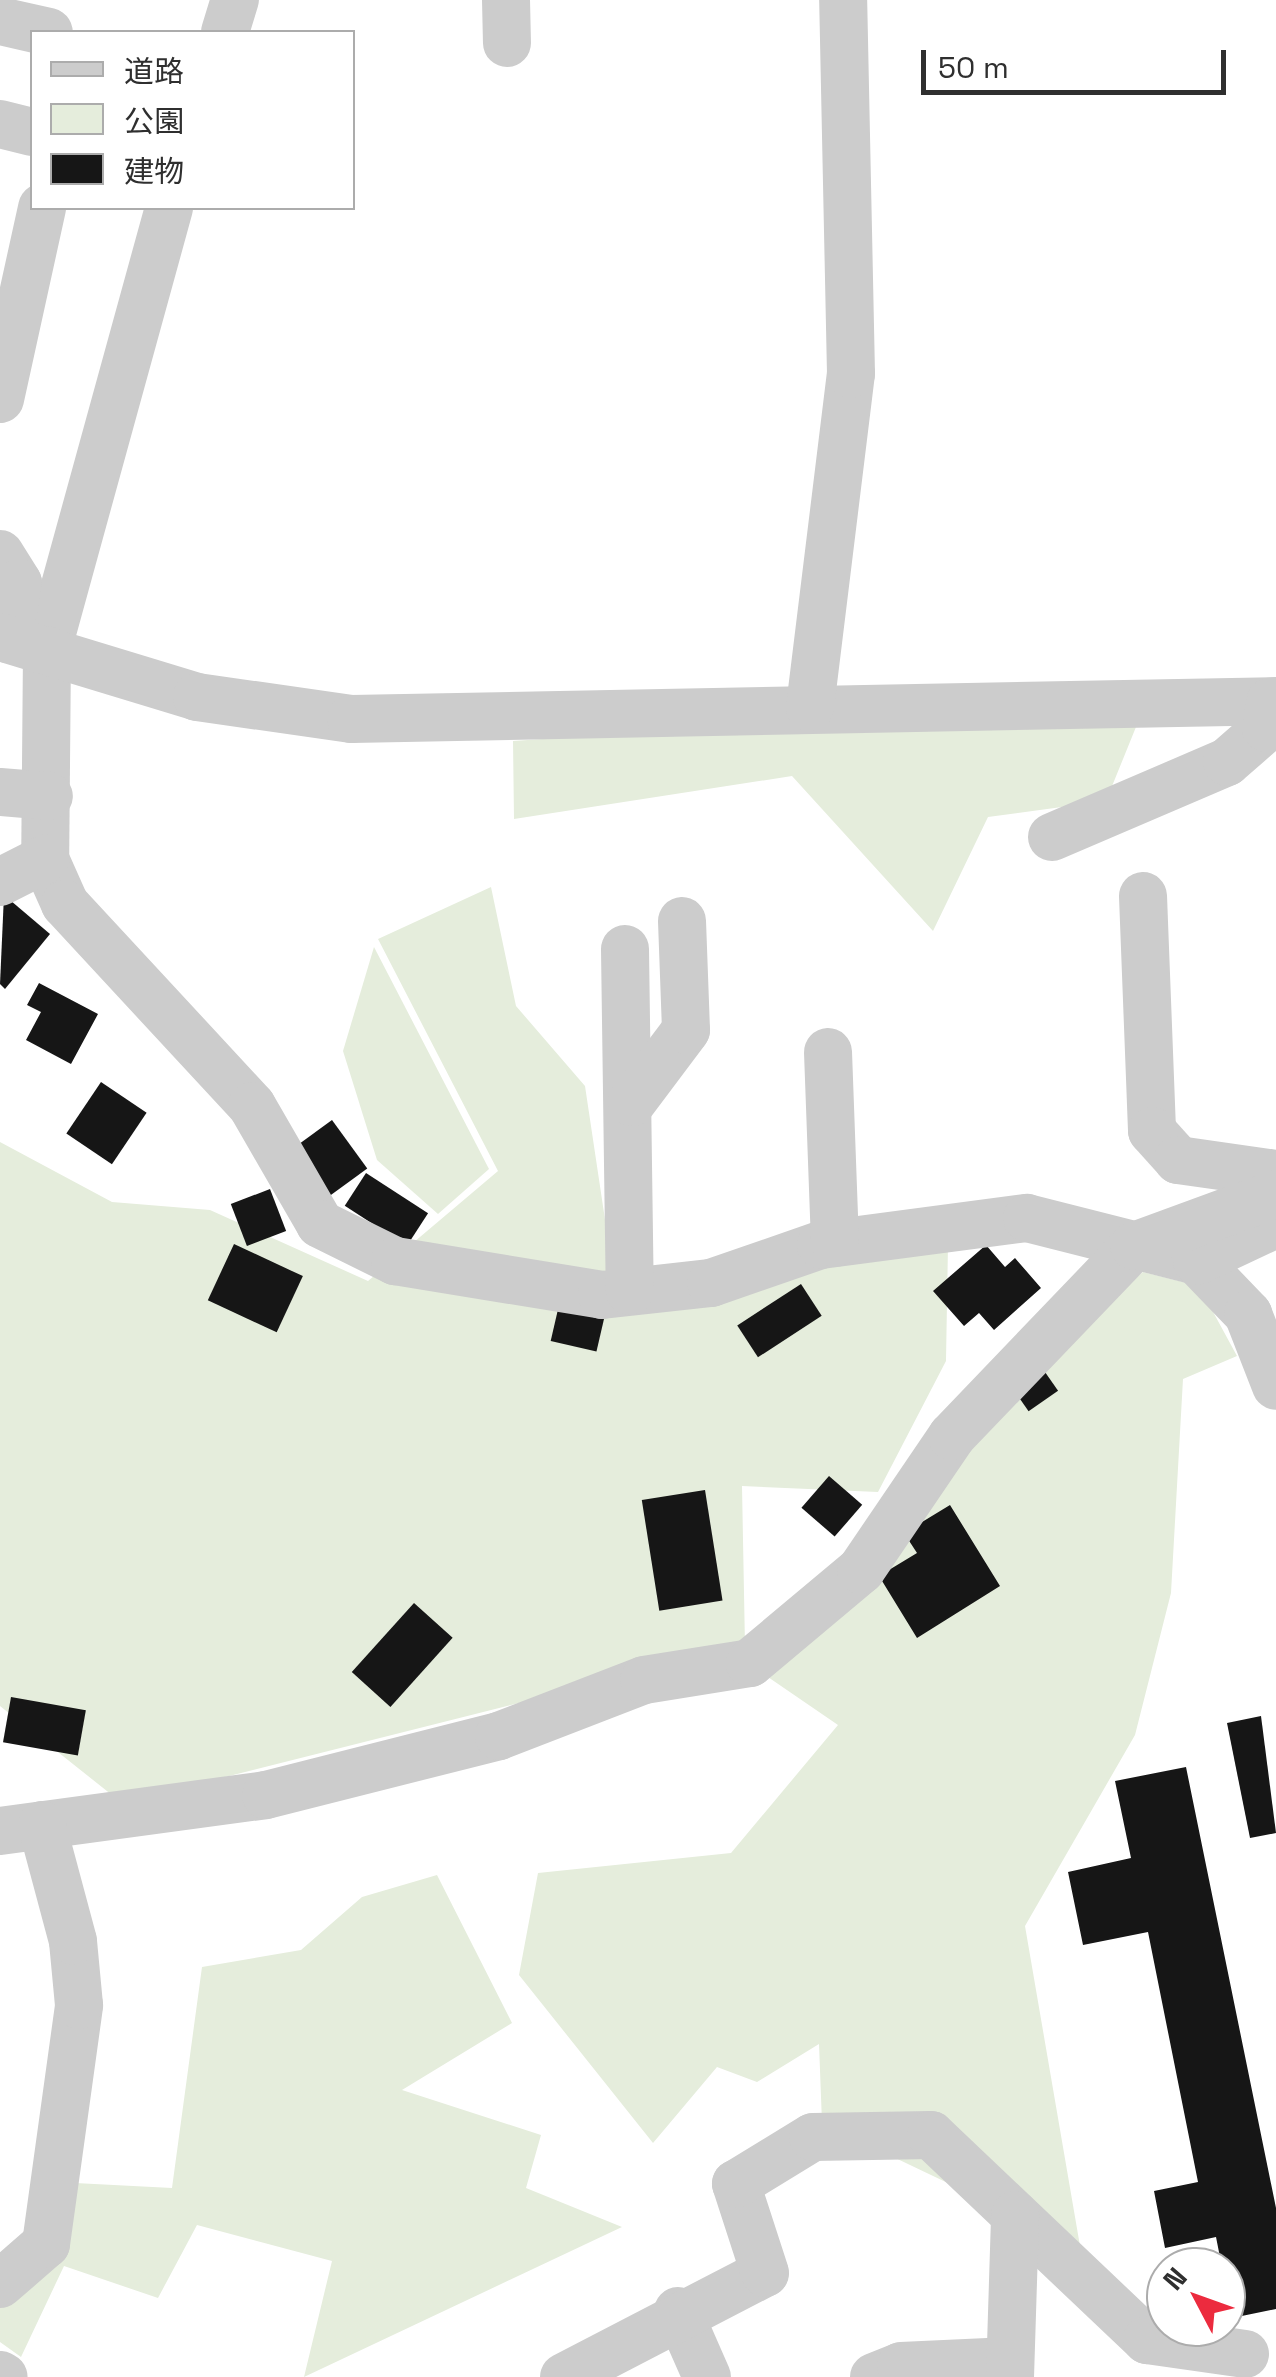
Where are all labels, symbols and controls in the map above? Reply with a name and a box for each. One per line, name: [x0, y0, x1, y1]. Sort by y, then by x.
legend: [30, 30, 355, 210]
scale bar: [926, 30, 1231, 92]
text: 50 m: [938, 48, 1009, 87]
text: 道路: [124, 52, 184, 91]
text: 公園: [124, 102, 184, 141]
text: 建物: [124, 152, 184, 191]
north arrow: [1146, 2247, 1246, 2347]
text: N: [1155, 2260, 1195, 2298]

